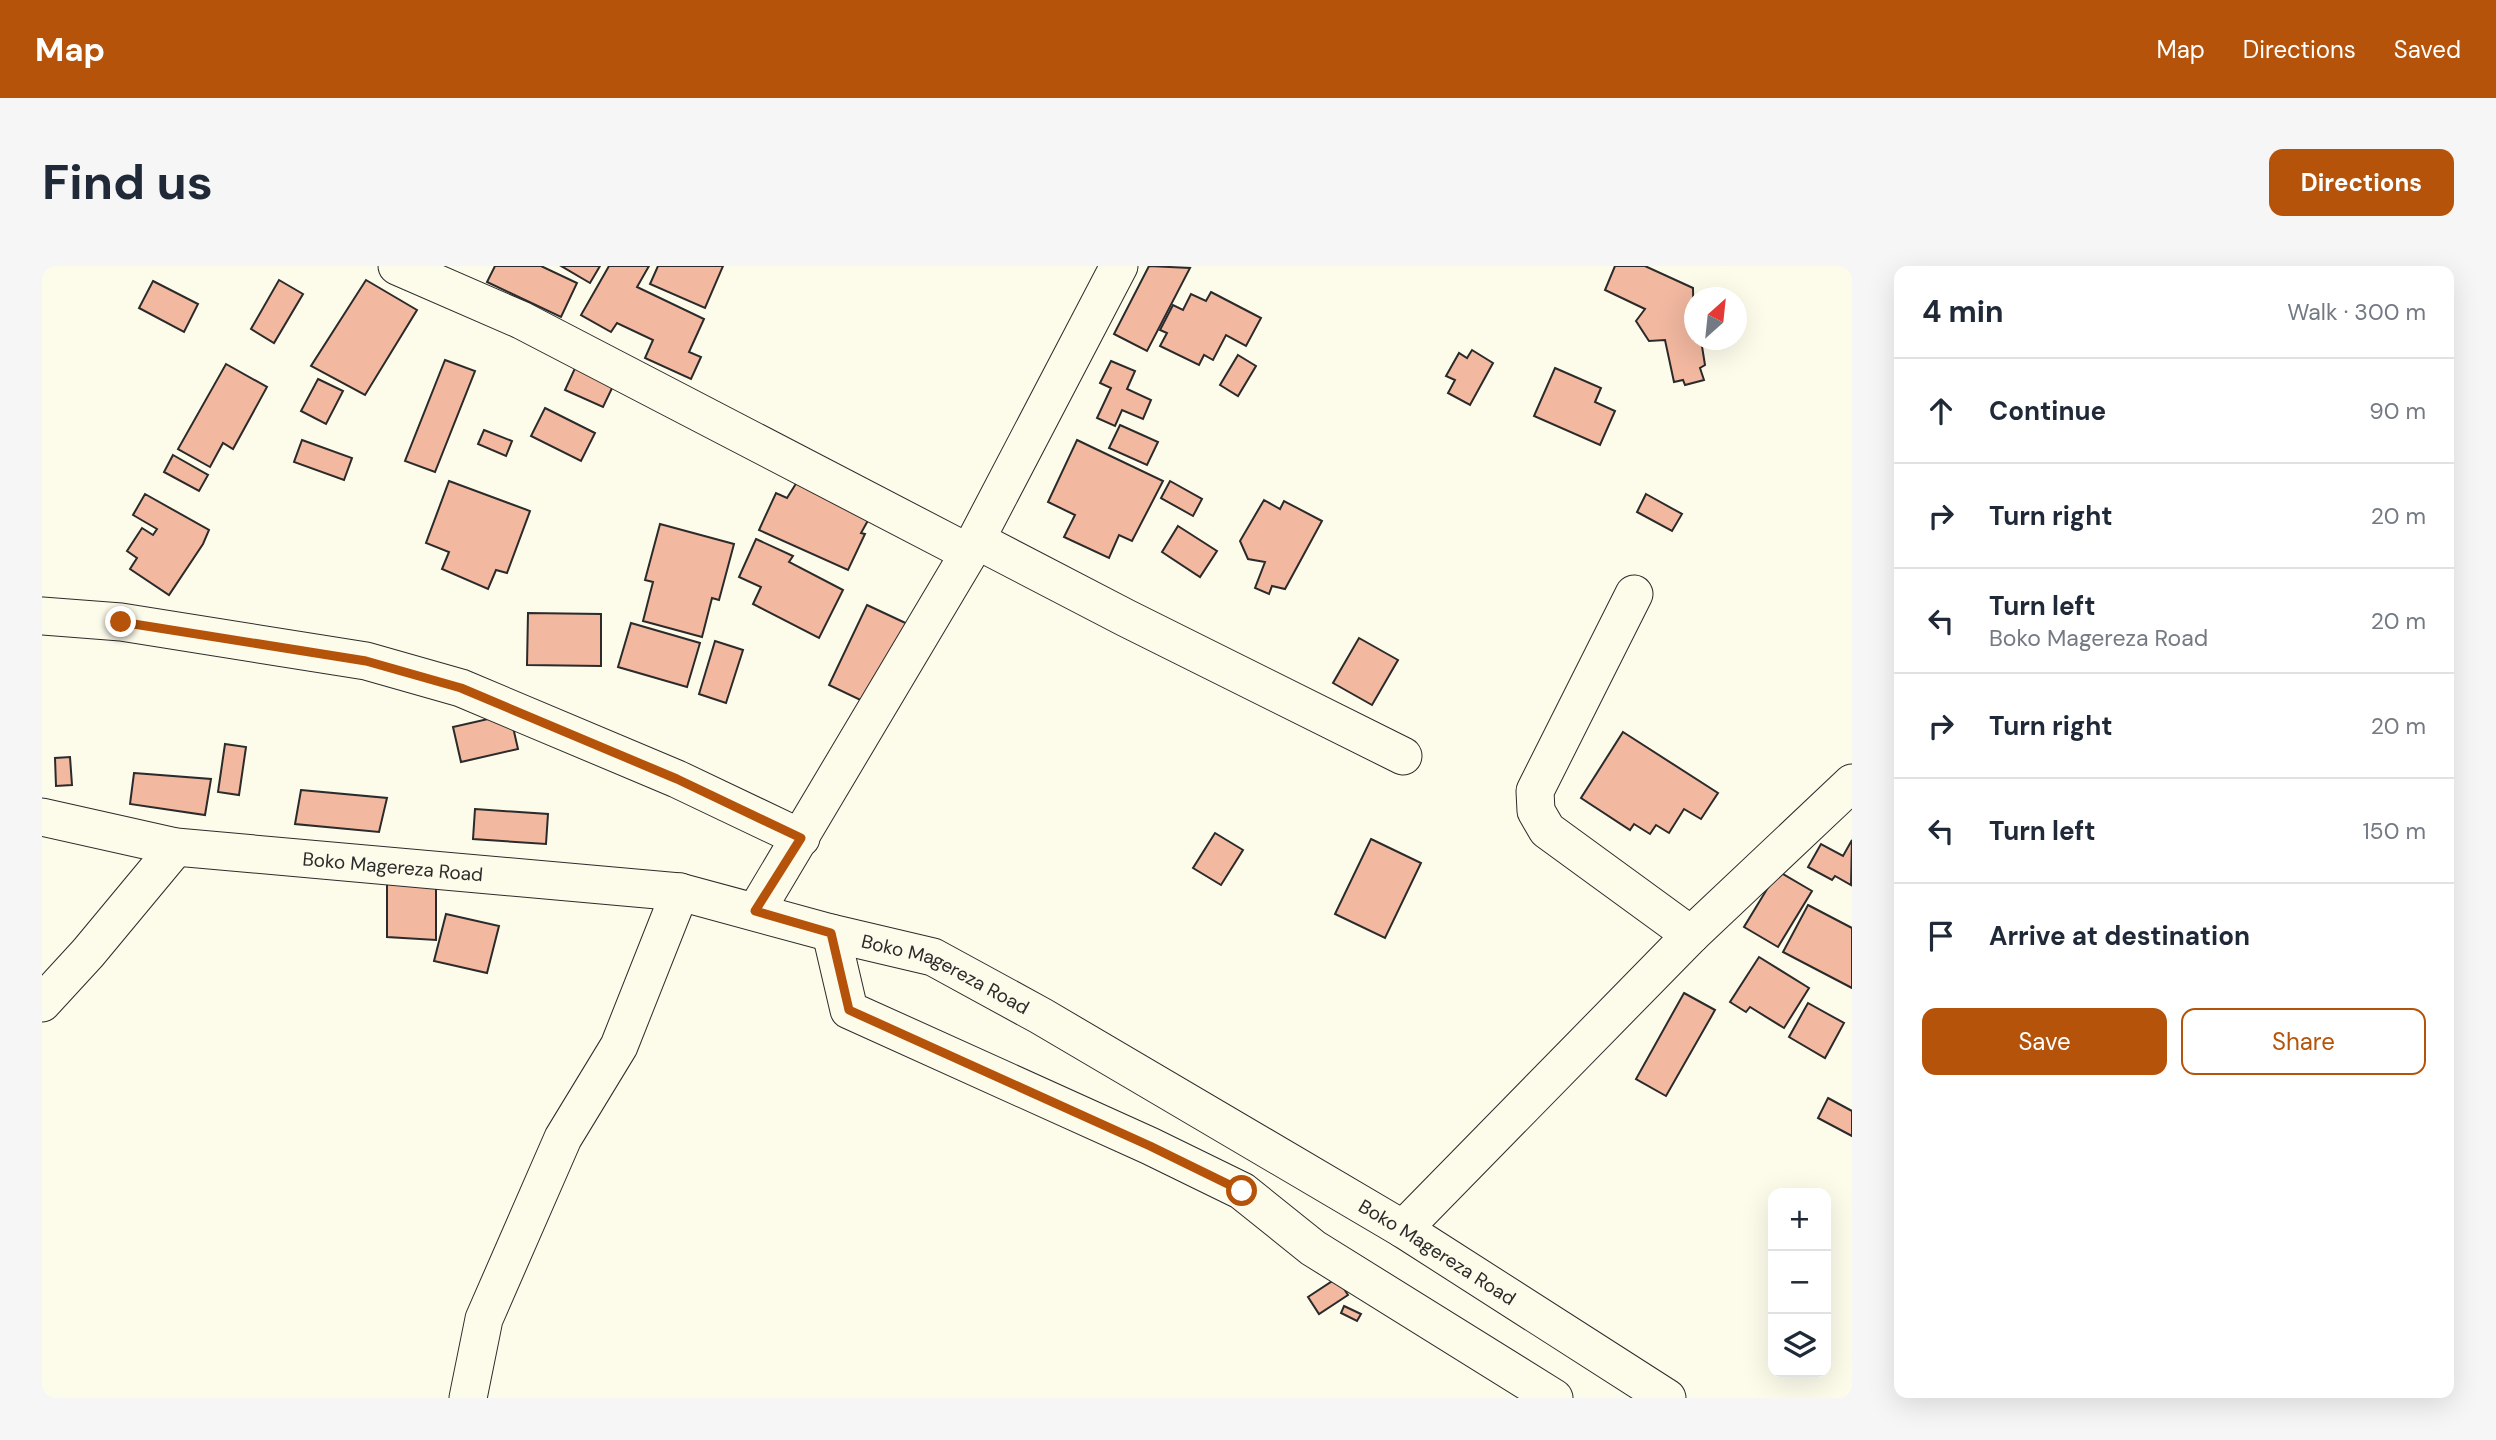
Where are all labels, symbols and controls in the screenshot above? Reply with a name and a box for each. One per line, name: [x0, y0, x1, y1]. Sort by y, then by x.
text: Map: [35, 28, 105, 71]
text: Map: [2157, 34, 2205, 65]
text: Directions: [2243, 34, 2356, 65]
text: Saved: [2394, 34, 2461, 65]
button: Directions: [2269, 149, 2454, 216]
text: Find us: [42, 150, 213, 214]
north arrow: [1684, 287, 1747, 350]
text: 4 min: [1922, 292, 2004, 331]
text: Walk · 300 m: [2287, 297, 2426, 327]
icon: ahead: [1922, 392, 1960, 430]
text: Continue: [1989, 394, 2106, 428]
text: 90 m: [2369, 396, 2426, 426]
icon: right: [1922, 497, 1960, 535]
text: Turn right: [1989, 499, 2113, 533]
text: 20 m: [2371, 501, 2426, 531]
text: Turn left: [1989, 589, 2096, 623]
icon: left: [1922, 602, 1960, 640]
route end: [105, 606, 136, 637]
text: 20 m: [2371, 606, 2426, 636]
text: Boko Magereza Road: [1989, 623, 2208, 653]
icon: right: [1922, 707, 1960, 745]
text: Turn right: [1989, 709, 2113, 743]
text: 20 m: [2371, 711, 2426, 741]
icon: left: [1922, 812, 1960, 850]
text: Turn left: [1989, 814, 2096, 848]
text: 150 m: [2362, 816, 2426, 846]
street label: Boko Magereza Road: [301, 846, 484, 887]
icon: arrive: [1922, 917, 1960, 955]
text: Arrive at destination: [1989, 919, 2250, 953]
street label: Boko Magereza Road: [859, 929, 1034, 1020]
button: Save: [1922, 1008, 2167, 1075]
button: Share: [2181, 1008, 2426, 1075]
route start: [1226, 1175, 1257, 1206]
map controls: [1768, 1188, 1831, 1377]
button: +: [1768, 1188, 1831, 1251]
street label: Boko Magereza Road: [1354, 1194, 1521, 1311]
button: −: [1768, 1251, 1831, 1314]
button: layers: [1768, 1314, 1831, 1377]

